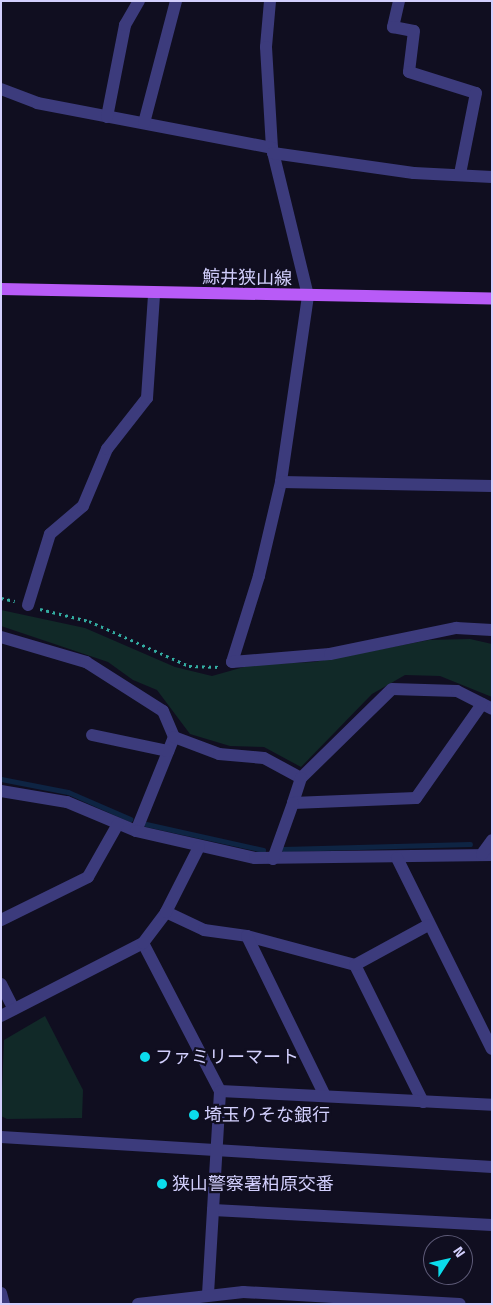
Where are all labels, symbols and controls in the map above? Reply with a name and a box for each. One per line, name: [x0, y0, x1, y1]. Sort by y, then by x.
street label: 鯨井狭山線: [202, 266, 292, 290]
place label: ファミリーマート: [155, 1046, 299, 1068]
marker: ファミリーマート: [139, 1051, 151, 1063]
place label: 埼玉りそな銀行: [204, 1104, 330, 1126]
marker: 埼玉りそな銀行: [188, 1109, 200, 1121]
place label: 狭山警察署柏原交番: [172, 1173, 334, 1195]
marker: 狭山警察署柏原交番: [156, 1178, 168, 1190]
north arrow: [423, 1235, 473, 1285]
text: N: [448, 1242, 471, 1262]

